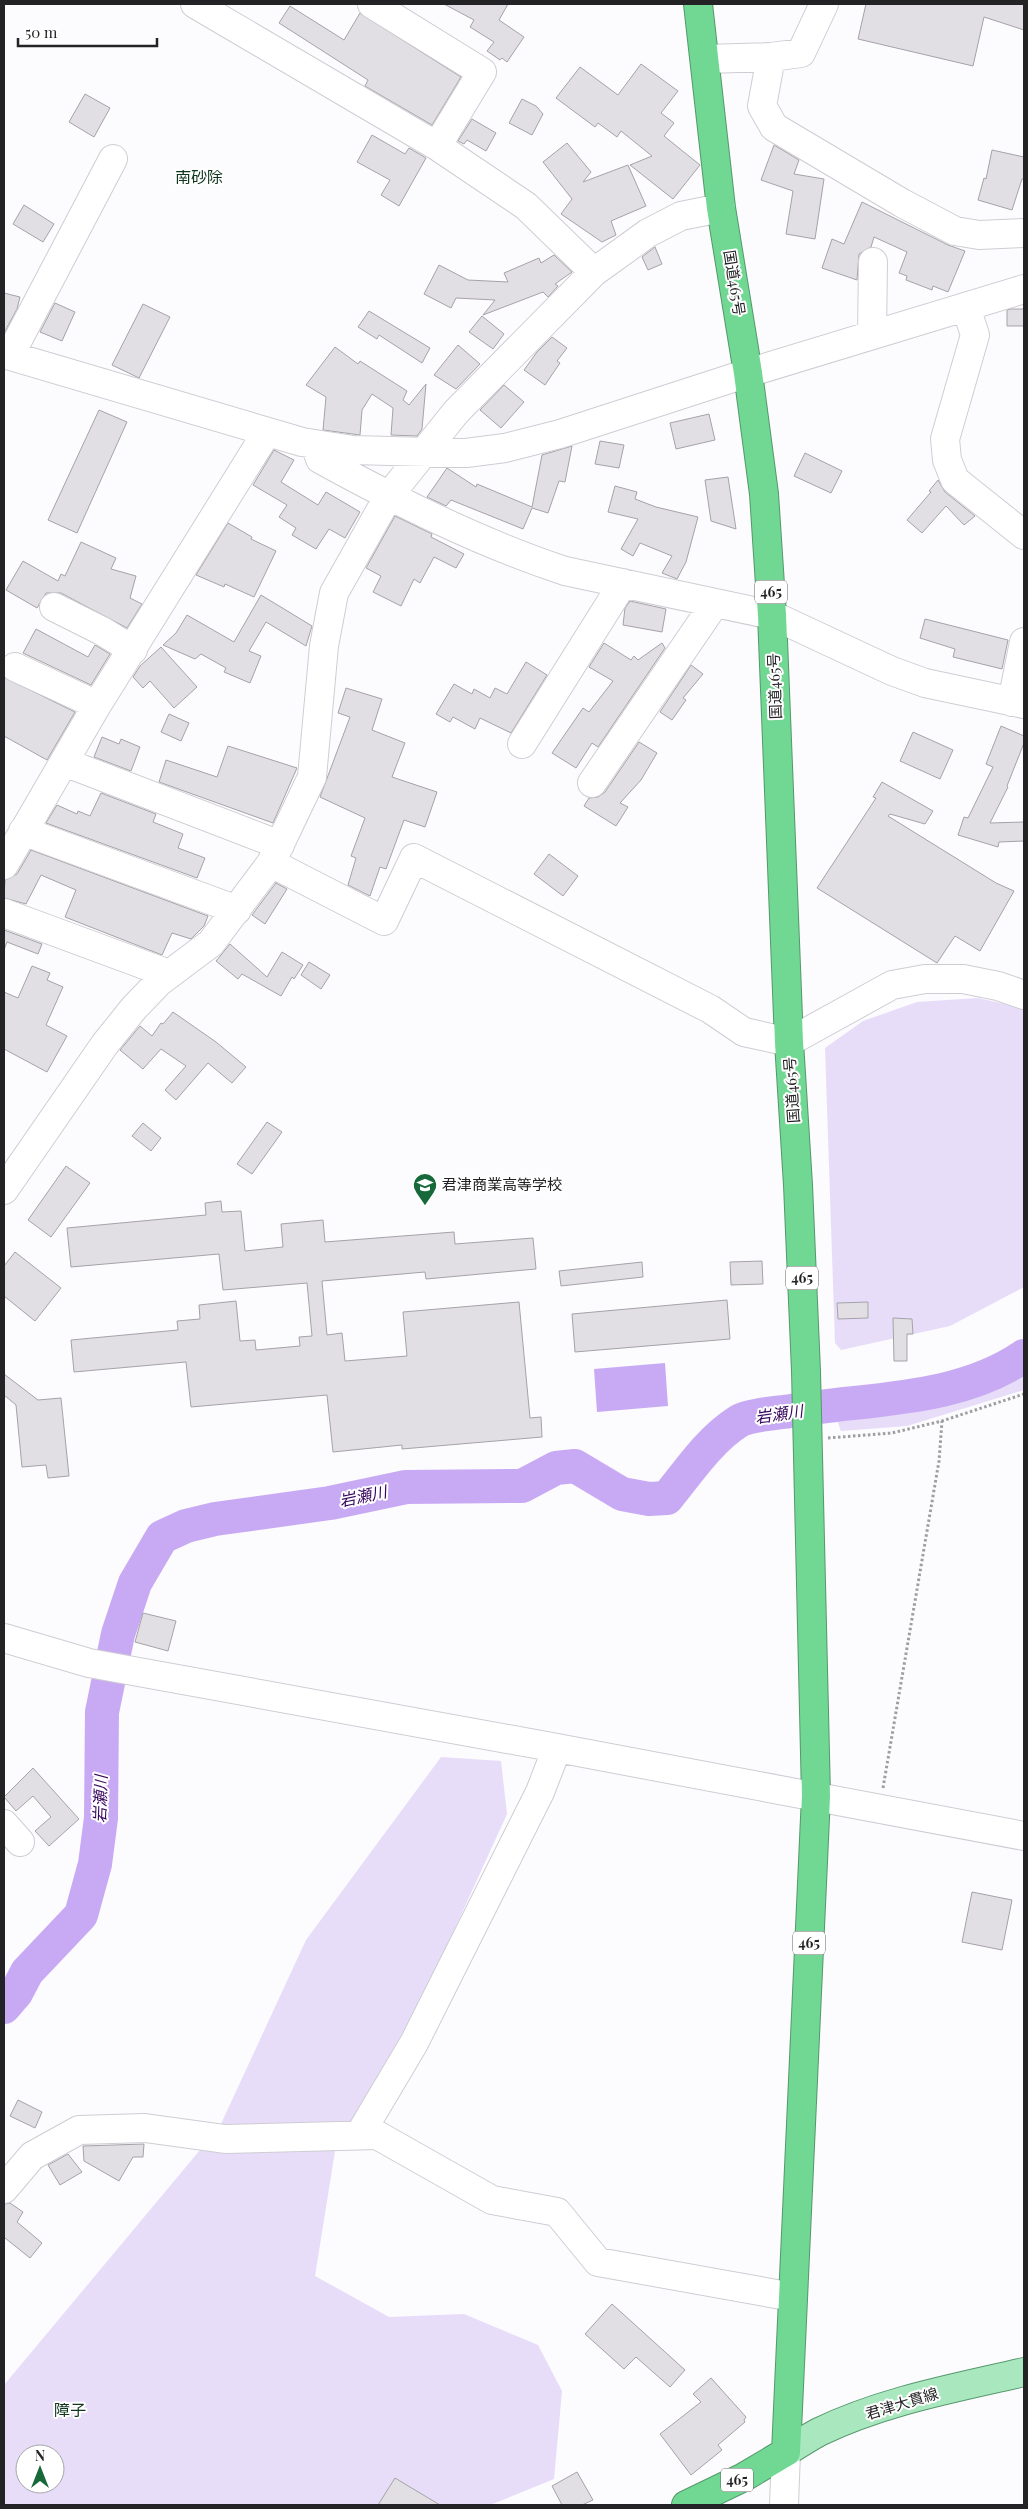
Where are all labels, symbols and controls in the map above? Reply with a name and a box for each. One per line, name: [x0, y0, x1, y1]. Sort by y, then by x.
scale bar: [18, 15, 156, 47]
text: 50 m: [25, 22, 58, 42]
district label: 南砂除: [175, 166, 223, 187]
street label: 国道465号: [720, 248, 750, 317]
road number: 465: [755, 580, 787, 604]
street label: 国道465号: [763, 653, 785, 720]
street label: 国道465号: [779, 1056, 803, 1124]
school or university icon: 君津商業高等学校: [412, 1172, 438, 1206]
place label: 君津商業高等学校: [442, 1174, 562, 1194]
road number: 465: [786, 1266, 818, 1290]
water label: 岩瀬川: [754, 1399, 806, 1427]
water label: 岩瀬川: [337, 1480, 391, 1511]
water label: 岩瀬川: [88, 1773, 111, 1823]
road number: 465: [793, 1932, 825, 1955]
street label: 君津大貫線: [863, 2383, 941, 2424]
district label: 障子: [54, 2399, 86, 2420]
north arrow: [15, 2444, 65, 2494]
text: N: [35, 2446, 45, 2465]
road number: 465: [721, 2468, 753, 2492]

